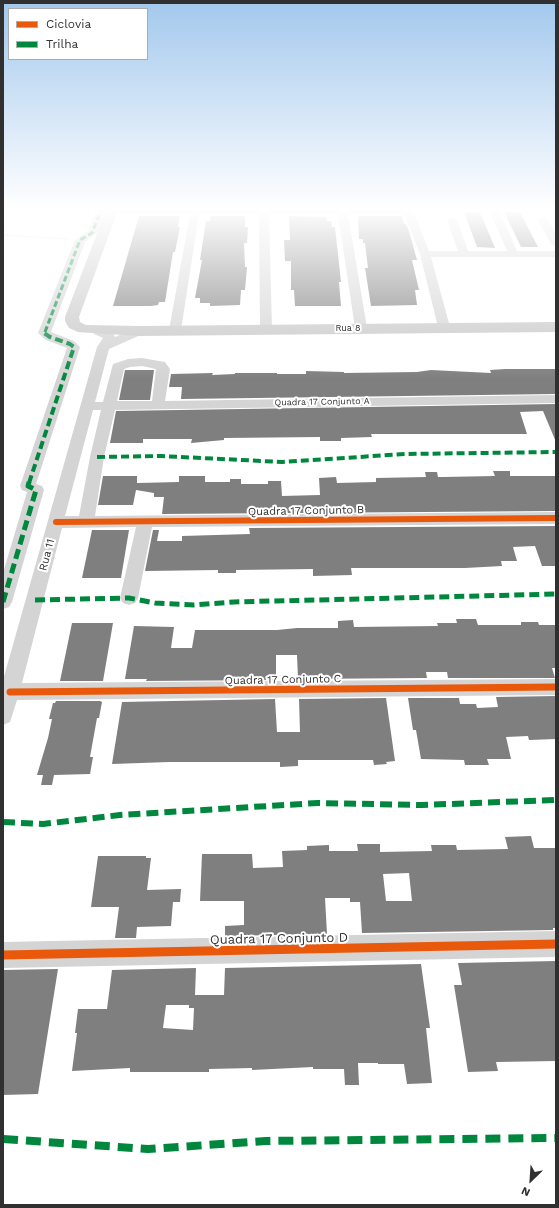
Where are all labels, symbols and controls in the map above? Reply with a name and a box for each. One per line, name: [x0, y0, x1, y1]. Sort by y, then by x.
legend: [8, 8, 148, 60]
text: Ciclovia: [46, 17, 91, 31]
text: Trilha: [46, 37, 78, 51]
street label: Rua 8: [335, 323, 361, 333]
street label: Quadra 17 Conjunto A: [274, 396, 370, 408]
street label: Quadra 17 Conjunto B: [248, 503, 364, 519]
street label: Rua 11: [36, 538, 58, 572]
street label: Quadra 17 Conjunto C: [225, 672, 341, 688]
street label: Quadra 17 Conjunto D: [210, 930, 348, 948]
north arrow: [511, 1160, 551, 1200]
text: N: [519, 1184, 532, 1199]

